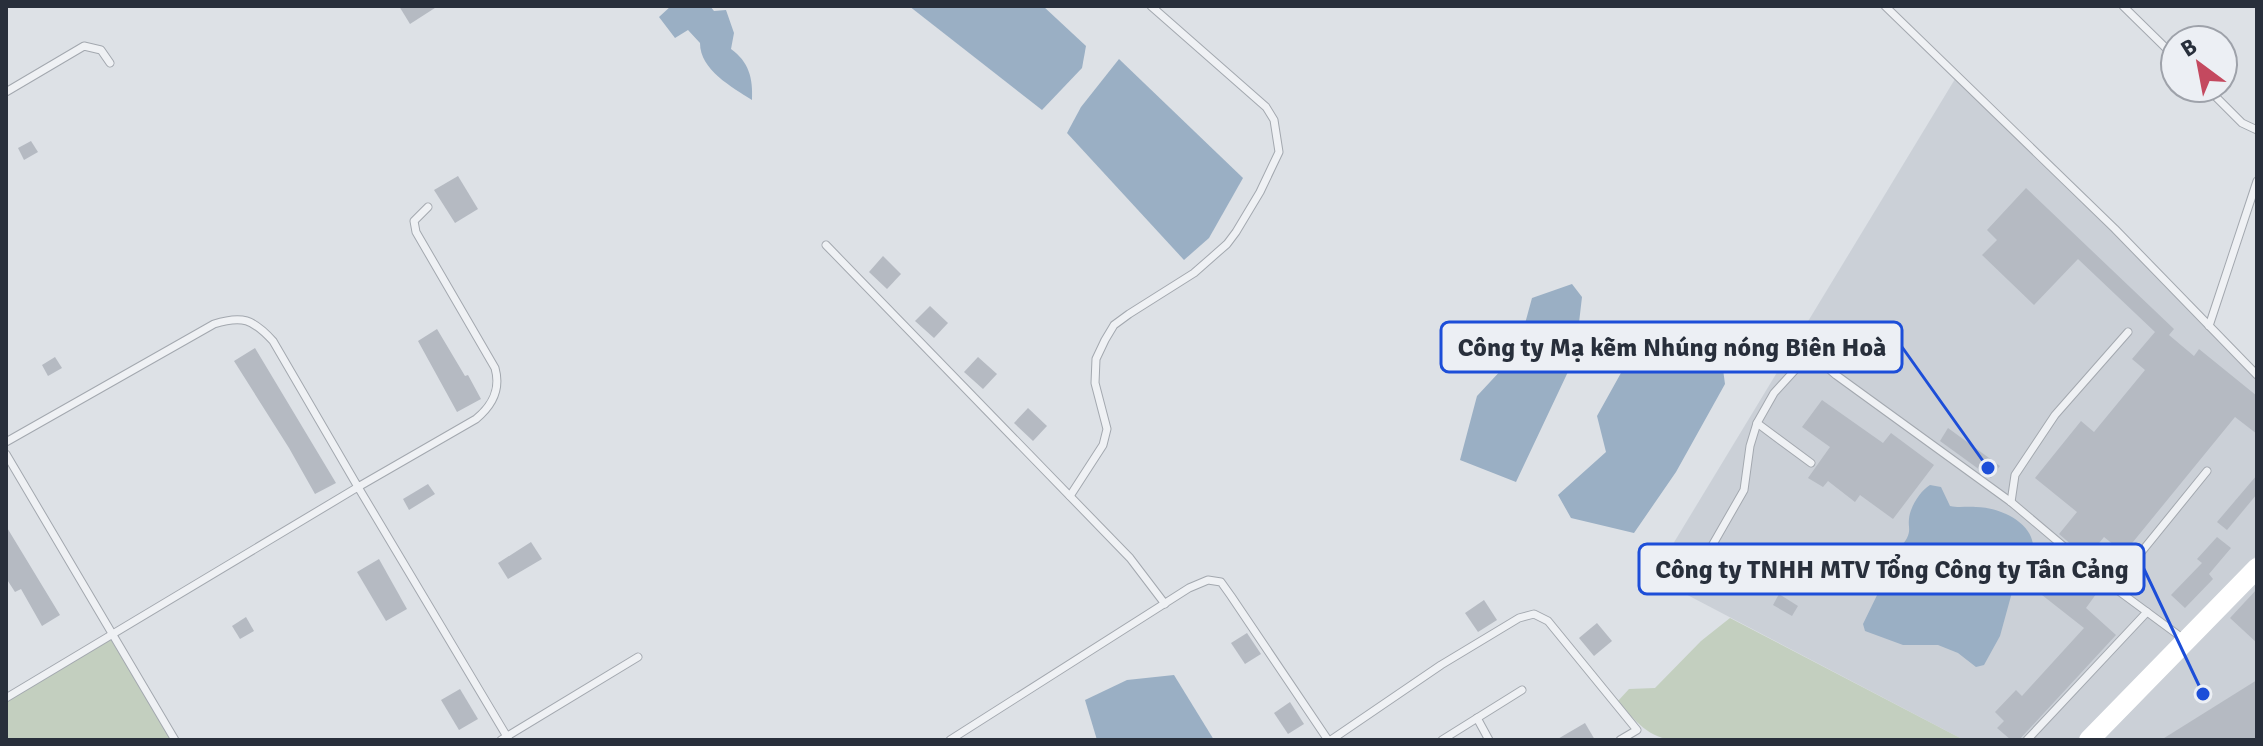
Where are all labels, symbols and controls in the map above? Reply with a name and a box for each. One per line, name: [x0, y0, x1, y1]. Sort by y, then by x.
north arrow: [2159, 24, 2239, 104]
text: B: [2176, 32, 2202, 62]
callout: Công ty Mạ kẽm Nhúng nóng Biên Hoà: [1441, 322, 1902, 372]
text: Công ty Mạ kẽm Nhúng nóng Biên Hoà: [1458, 332, 1886, 364]
callout: Công ty TNHH MTV Tổng Công ty Tân Cảng: [1639, 544, 2144, 594]
text: Công ty TNHH MTV Tổng Công ty Tân Cảng: [1655, 553, 2129, 586]

